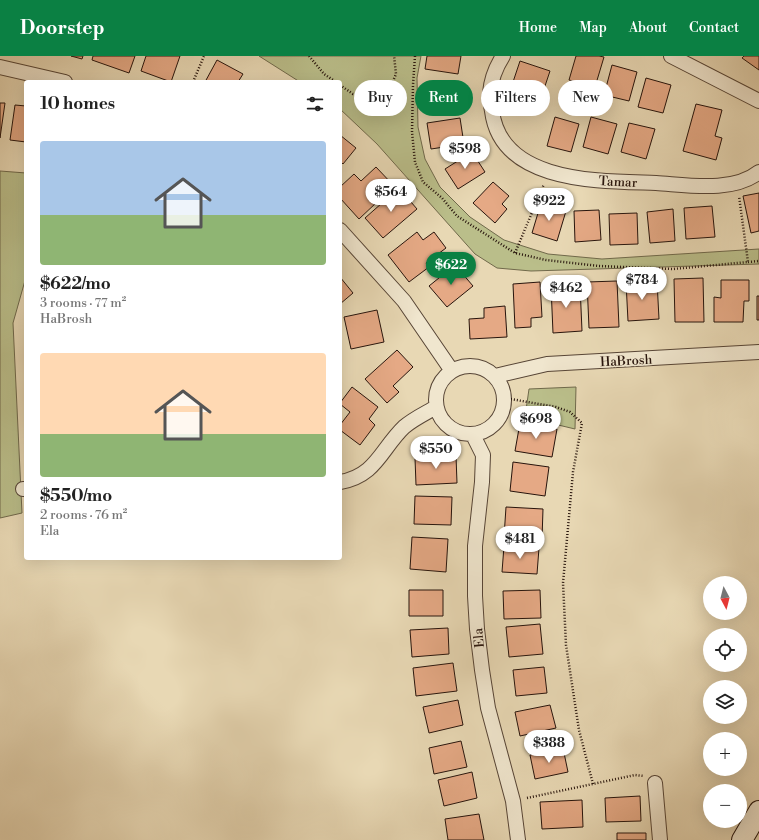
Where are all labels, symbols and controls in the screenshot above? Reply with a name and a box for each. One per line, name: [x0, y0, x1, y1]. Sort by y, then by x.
text: Doorstep: [20, 16, 105, 40]
text: Home: [519, 19, 557, 37]
text: Map: [579, 19, 607, 37]
text: About: [629, 19, 667, 37]
text: Contact: [689, 19, 739, 37]
chip: Buy: [354, 80, 407, 116]
chip: Rent: [415, 80, 473, 116]
chip: Filters: [481, 80, 550, 116]
chip: New: [558, 80, 613, 116]
text: 10 homes: [40, 93, 115, 115]
icon: filters: [304, 93, 326, 115]
pin: $598: [441, 136, 489, 170]
text: $598: [449, 141, 481, 157]
icon: home: [147, 167, 219, 239]
street label: Tamar: [598, 173, 638, 191]
pin: $564: [367, 179, 415, 213]
text: $564: [375, 184, 407, 200]
pin: $922: [525, 188, 573, 222]
text: $922: [533, 193, 565, 209]
pin: $622: [427, 252, 475, 286]
text: $622: [435, 257, 467, 273]
pin: $784: [618, 267, 666, 301]
text: $784: [626, 272, 658, 288]
text: $622/mo: [40, 273, 111, 295]
pin: $462: [542, 275, 590, 309]
text: $462: [550, 280, 582, 296]
text: 3 rooms · 77 m²: [40, 295, 126, 311]
text: HaBrosh: [40, 311, 92, 327]
street label: HaBrosh: [599, 352, 653, 370]
icon: home: [147, 379, 219, 451]
pin: $698: [512, 406, 560, 440]
text: $698: [520, 411, 552, 427]
pin: $550: [412, 436, 460, 470]
text: $550: [419, 441, 453, 457]
text: $550/mo: [40, 485, 112, 507]
text: 2 rooms · 76 m²: [40, 507, 127, 523]
text: Ela: [40, 523, 59, 539]
pin: $481: [496, 526, 544, 560]
text: $481: [505, 531, 535, 547]
north arrow: [703, 576, 747, 620]
map controls: [703, 576, 747, 828]
street label: Ela: [470, 627, 488, 648]
button: locate: [703, 628, 747, 672]
button: layers: [703, 680, 747, 724]
pin: $388: [525, 730, 573, 764]
button: +: [703, 732, 747, 776]
text: $388: [533, 735, 565, 751]
button: −: [703, 784, 747, 828]

